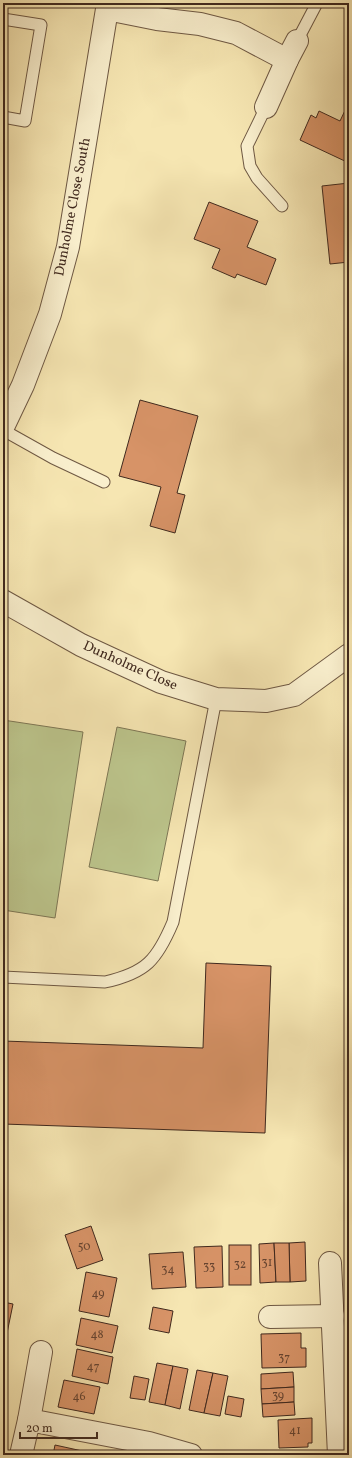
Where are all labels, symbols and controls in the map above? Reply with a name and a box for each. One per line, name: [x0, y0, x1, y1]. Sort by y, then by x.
street label: Dunholme Close South: [50, 136, 96, 278]
street label: Dunholme Close: [80, 637, 181, 695]
house number: 50: [78, 1239, 90, 1255]
house number: 31: [262, 1255, 272, 1271]
house number: 32: [234, 1257, 246, 1273]
house number: 33: [203, 1259, 215, 1275]
house number: 34: [161, 1262, 175, 1278]
house number: 49: [91, 1286, 105, 1302]
house number: 48: [90, 1327, 104, 1343]
house number: 37: [278, 1350, 290, 1366]
house number: 47: [87, 1359, 100, 1375]
house number: 39: [272, 1388, 284, 1404]
house number: 46: [72, 1389, 86, 1405]
scale bar: [20, 1414, 97, 1440]
text: 20 m: [26, 1421, 53, 1437]
house number: 41: [289, 1423, 301, 1439]

